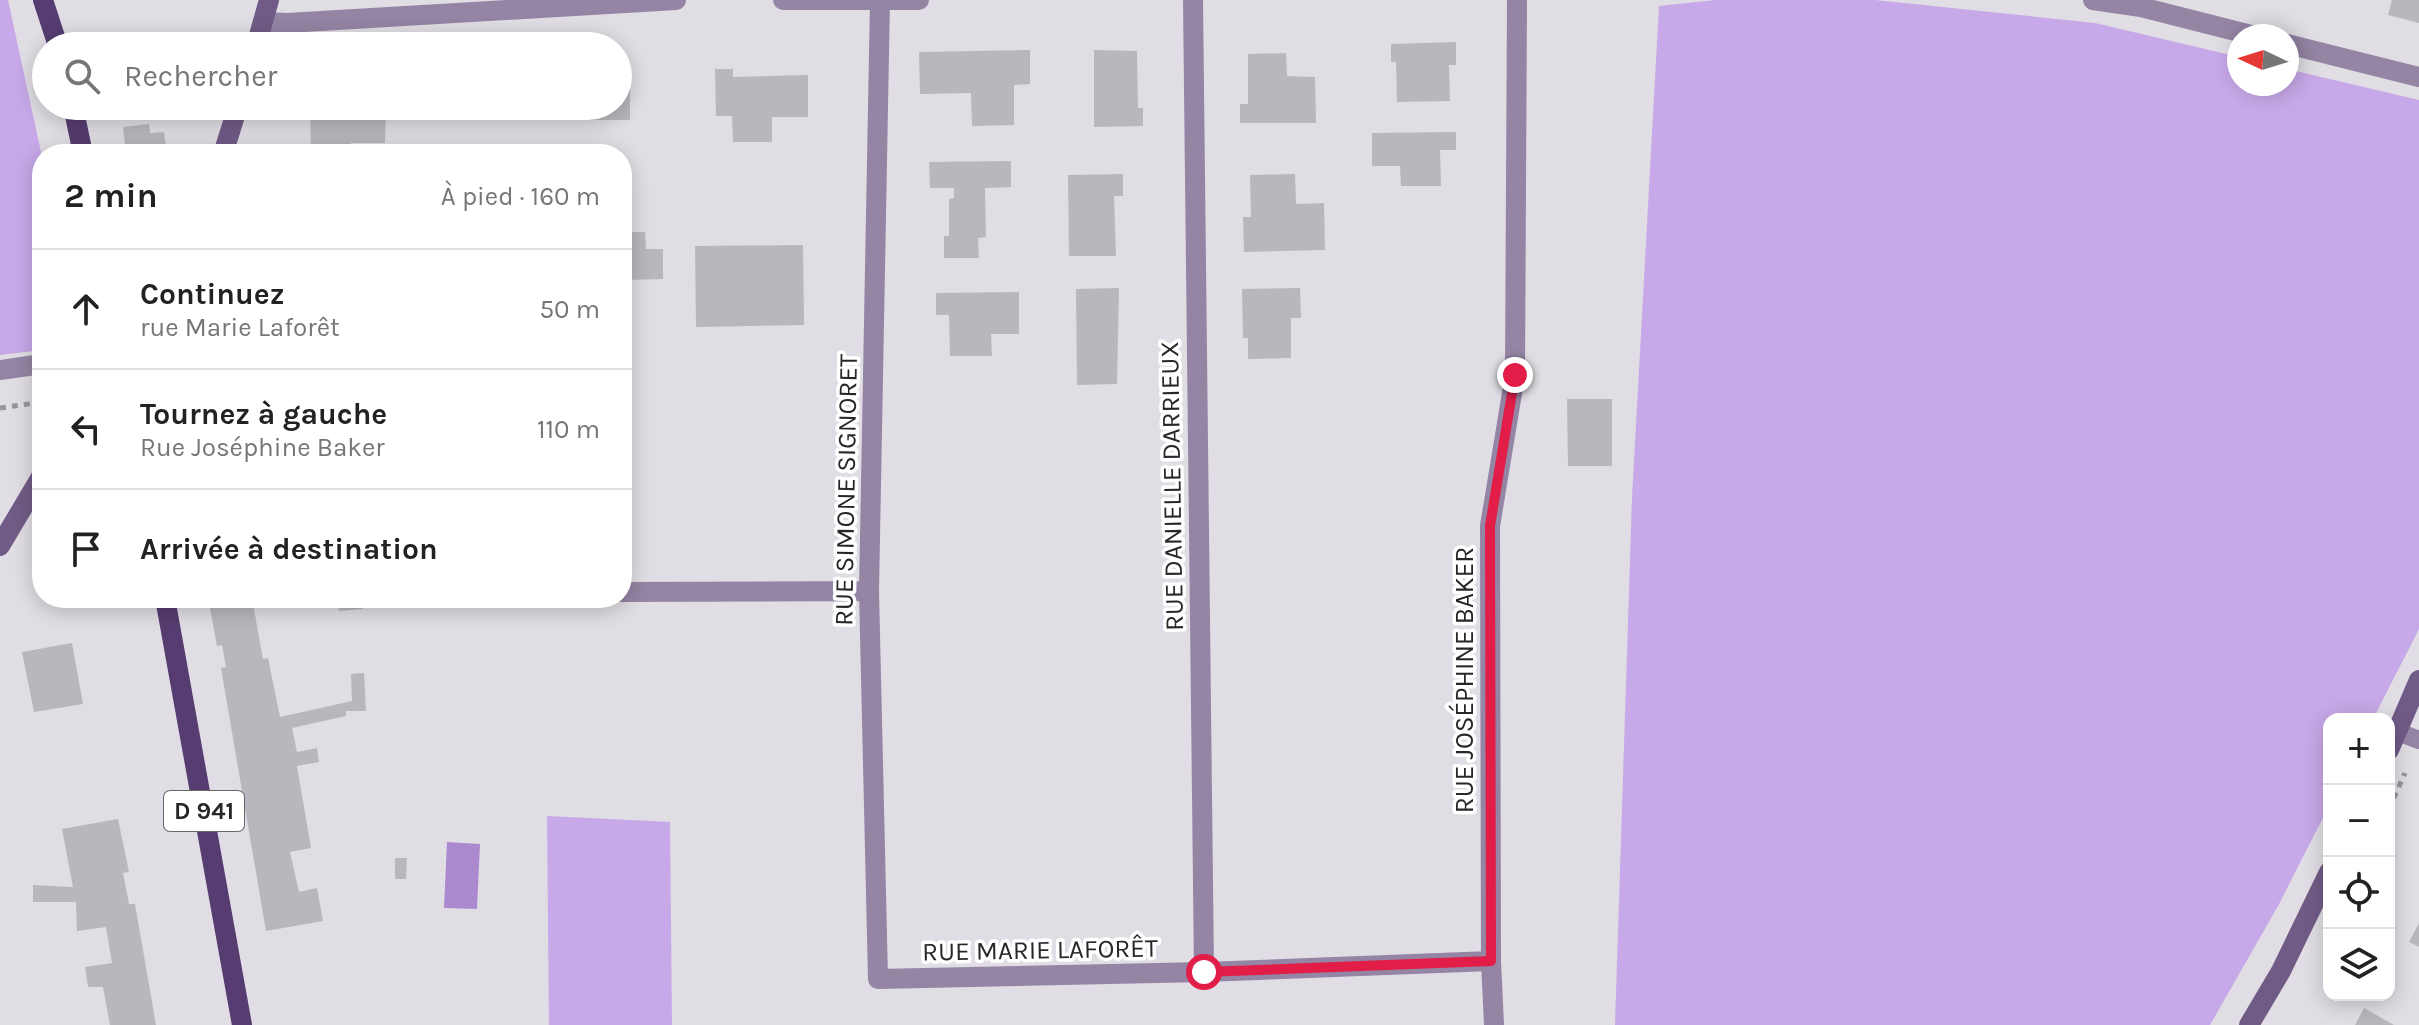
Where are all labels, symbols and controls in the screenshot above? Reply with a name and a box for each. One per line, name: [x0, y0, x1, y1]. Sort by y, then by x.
north arrow: [2227, 24, 2299, 96]
search box: [32, 32, 632, 120]
icon: search: [60, 54, 104, 98]
text: Rechercher: [124, 58, 277, 94]
text: 2 min: [64, 176, 158, 216]
text: À pied · 160 m: [441, 181, 600, 212]
text: Continuez: [140, 276, 285, 312]
icon: ahead: [64, 287, 108, 331]
text: 50 m: [539, 294, 600, 325]
text: rue Marie Laforêt: [140, 312, 340, 343]
street label: RUE DANIELLE DARRIEUX: [1154, 341, 1190, 631]
street label: RUE SIMONE SIGNORET: [828, 354, 864, 626]
route end: [1497, 357, 1533, 393]
text: Tournez à gauche: [140, 396, 387, 432]
icon: left: [64, 407, 108, 451]
text: 110 m: [537, 414, 600, 445]
text: Rue Joséphine Baker: [140, 432, 385, 463]
icon: arrive: [64, 527, 108, 571]
text: Arrivée à destination: [140, 531, 438, 567]
street label: RUE JOSÉPHINE BAKER: [1448, 547, 1480, 813]
map controls: [2323, 713, 2395, 1001]
button: +: [2323, 713, 2395, 785]
button: −: [2323, 785, 2395, 857]
road number: D 941: [164, 791, 244, 831]
button: locate: [2323, 857, 2395, 929]
button: layers: [2323, 929, 2395, 1001]
street label: RUE MARIE LAFORÊT: [922, 932, 1158, 968]
route start: [1186, 954, 1222, 990]

